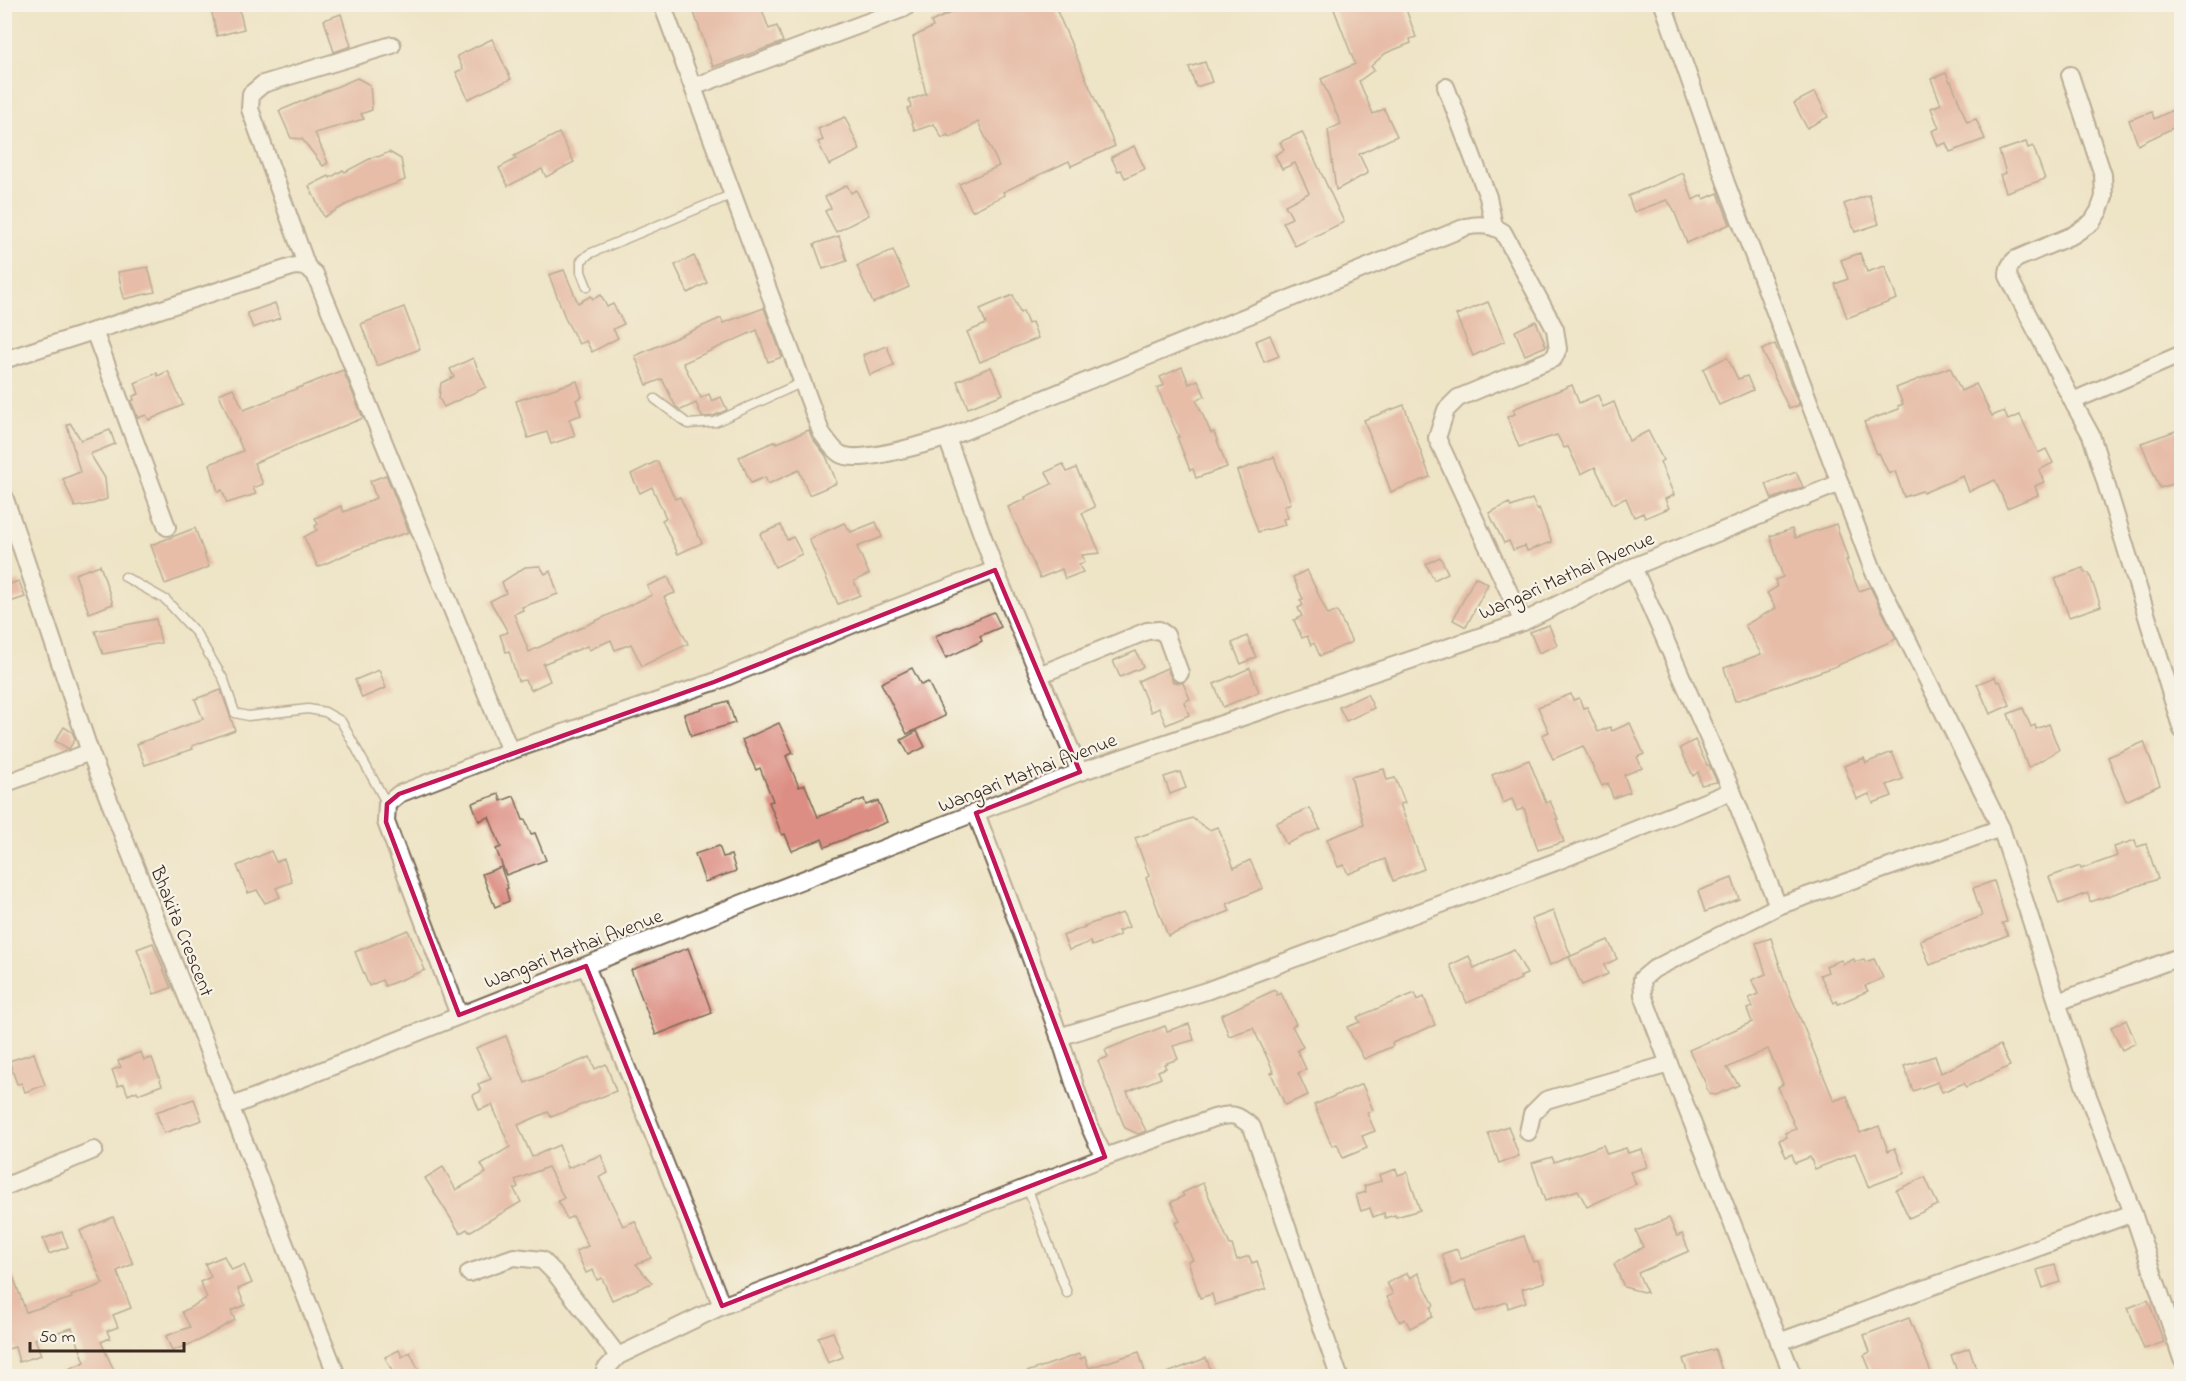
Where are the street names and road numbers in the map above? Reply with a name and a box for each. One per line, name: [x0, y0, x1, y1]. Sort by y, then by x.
street label: Wangari Mathai Avenue: [1475, 526, 1660, 630]
street label: Wangari Mathai Avenue: [934, 727, 1122, 823]
street label: Bhakita Crescent: [141, 862, 220, 1002]
street label: Wangari Mathai Avenue: [480, 903, 668, 999]

